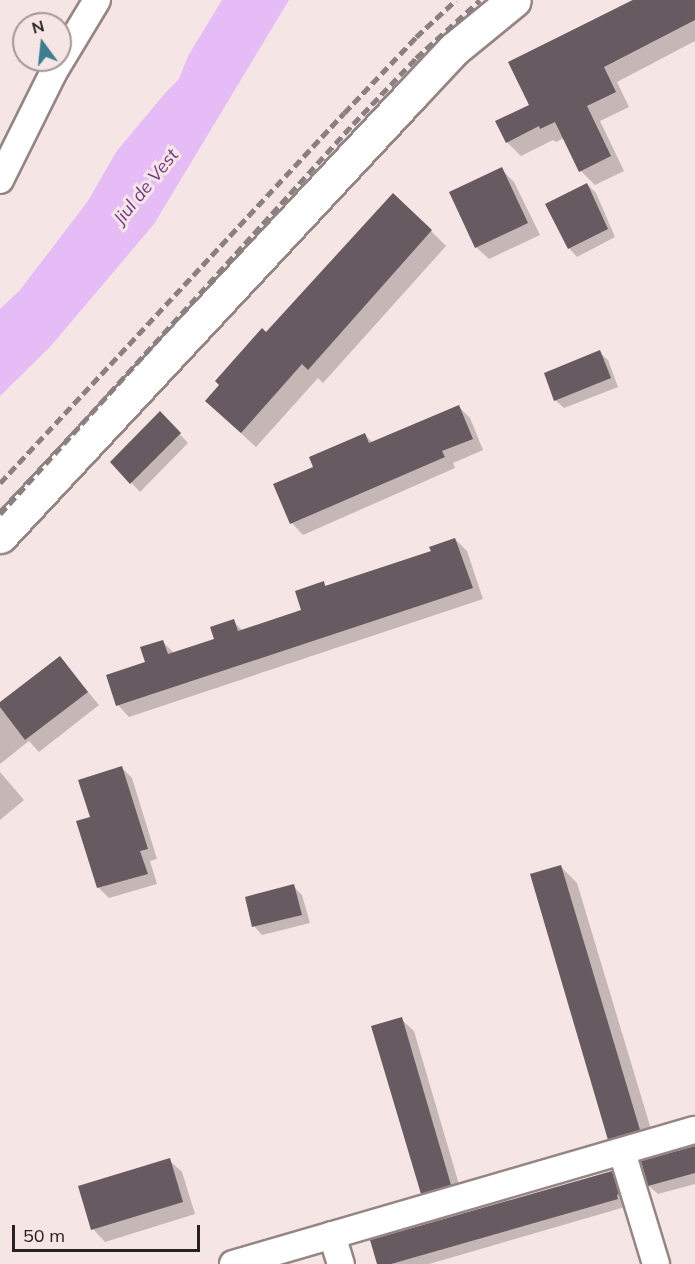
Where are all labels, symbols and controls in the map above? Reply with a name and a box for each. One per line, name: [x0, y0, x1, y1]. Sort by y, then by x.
north arrow: [12, 12, 72, 72]
text: N: [29, 15, 46, 38]
water label: Jiul de Vest: [109, 145, 183, 229]
scale bar: [15, 1213, 202, 1251]
text: 50 m: [23, 1224, 65, 1247]

